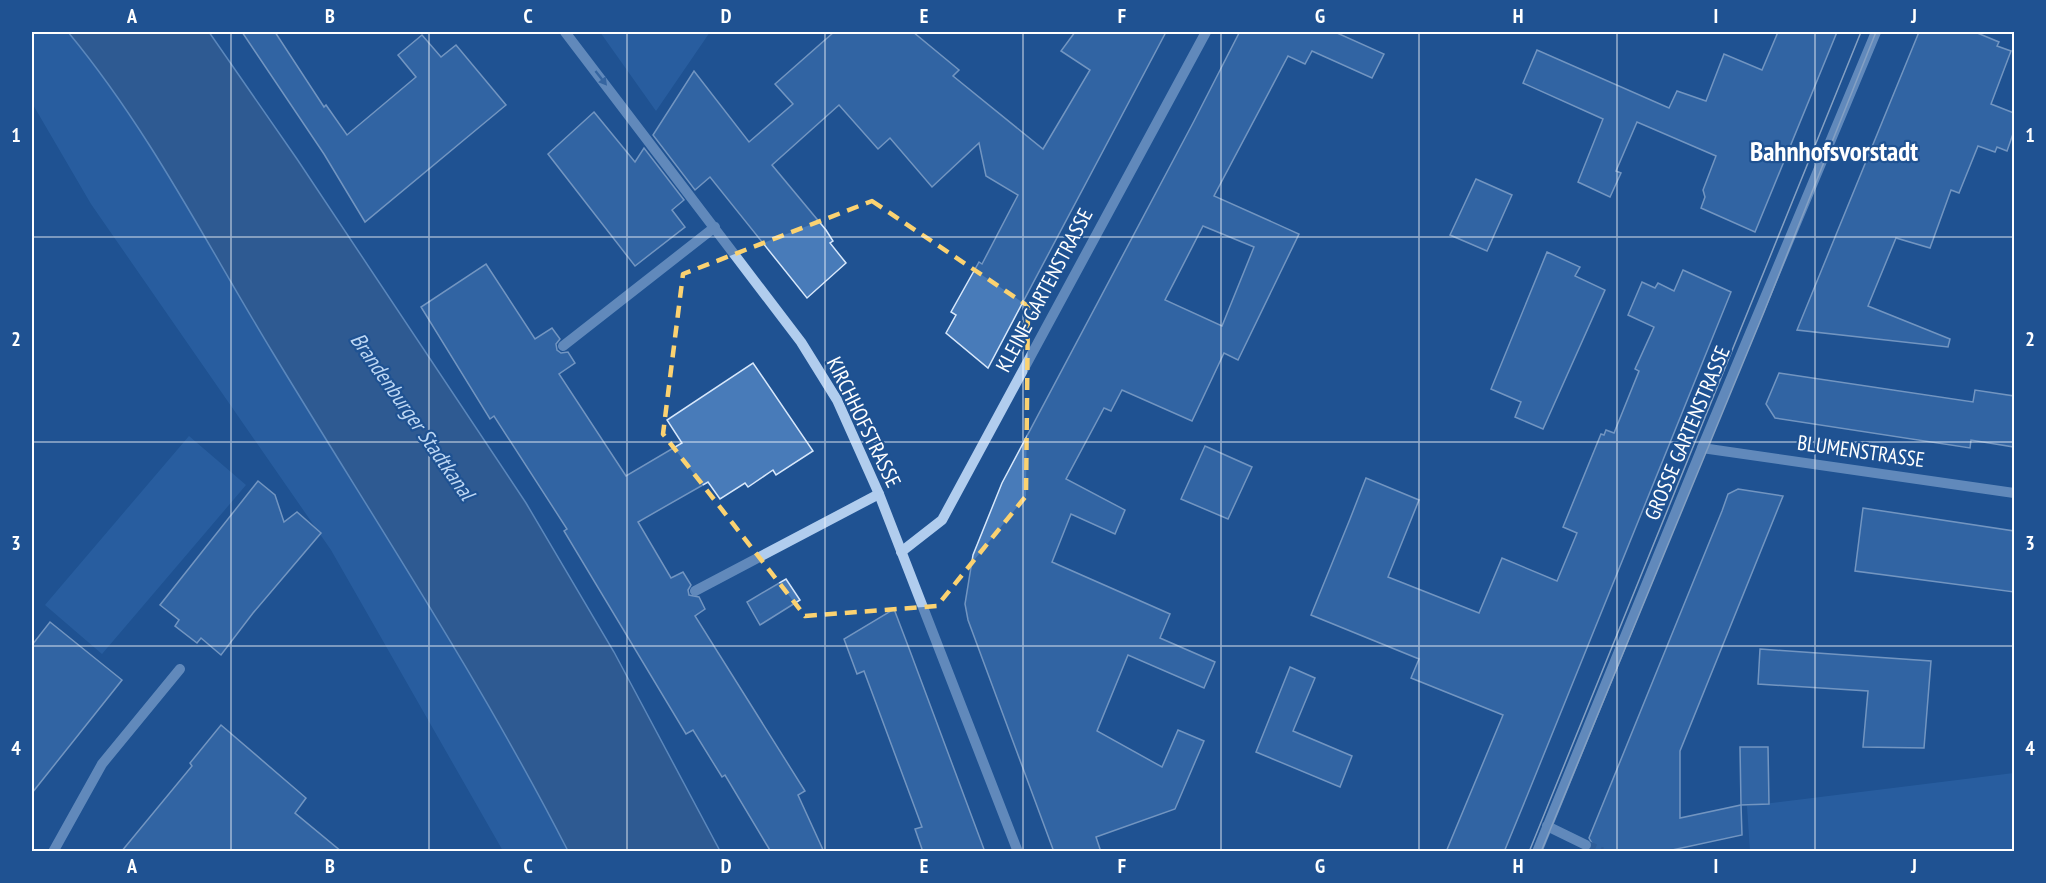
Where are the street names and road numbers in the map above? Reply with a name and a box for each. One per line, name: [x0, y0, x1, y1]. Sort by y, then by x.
street label: KLEINE GARTENSTRASSE: [989, 203, 1099, 377]
street label: GROSSE GARTENSTRASSE: [1638, 342, 1736, 524]
street label: KIRCHHOFSTRASSE: [821, 352, 907, 492]
street label: BLUMENSTRASSE: [1796, 429, 1926, 473]

